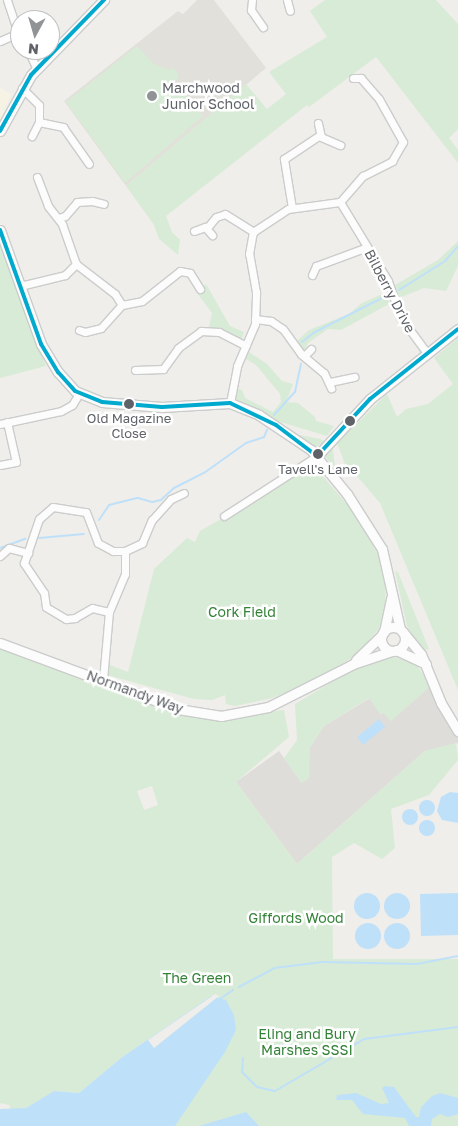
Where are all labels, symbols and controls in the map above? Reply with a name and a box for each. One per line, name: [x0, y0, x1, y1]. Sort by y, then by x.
north arrow: [10, 10, 60, 60]
text: N: [27, 40, 40, 58]
place label: Marchwood Junior School: [162, 80, 254, 112]
marker: Marchwood Junior School: [146, 90, 158, 102]
street label: Bilberry Drive: [361, 247, 419, 335]
marker: Old Magazine Close: [124, 399, 134, 409]
place label: Old Magazine Close: [87, 411, 171, 442]
unlabelled marker: [345, 416, 355, 426]
marker: Tavell's Lane: [313, 449, 323, 459]
place label: Tavell's Lane: [278, 461, 358, 477]
park label: Cork Field: [208, 604, 276, 620]
street label: Normandy Way: [84, 667, 186, 717]
park label: Giffords Wood: [248, 910, 344, 926]
park label: The Green: [163, 970, 231, 986]
park label: Eling and Bury Marshes SSSI: [258, 1026, 356, 1058]

